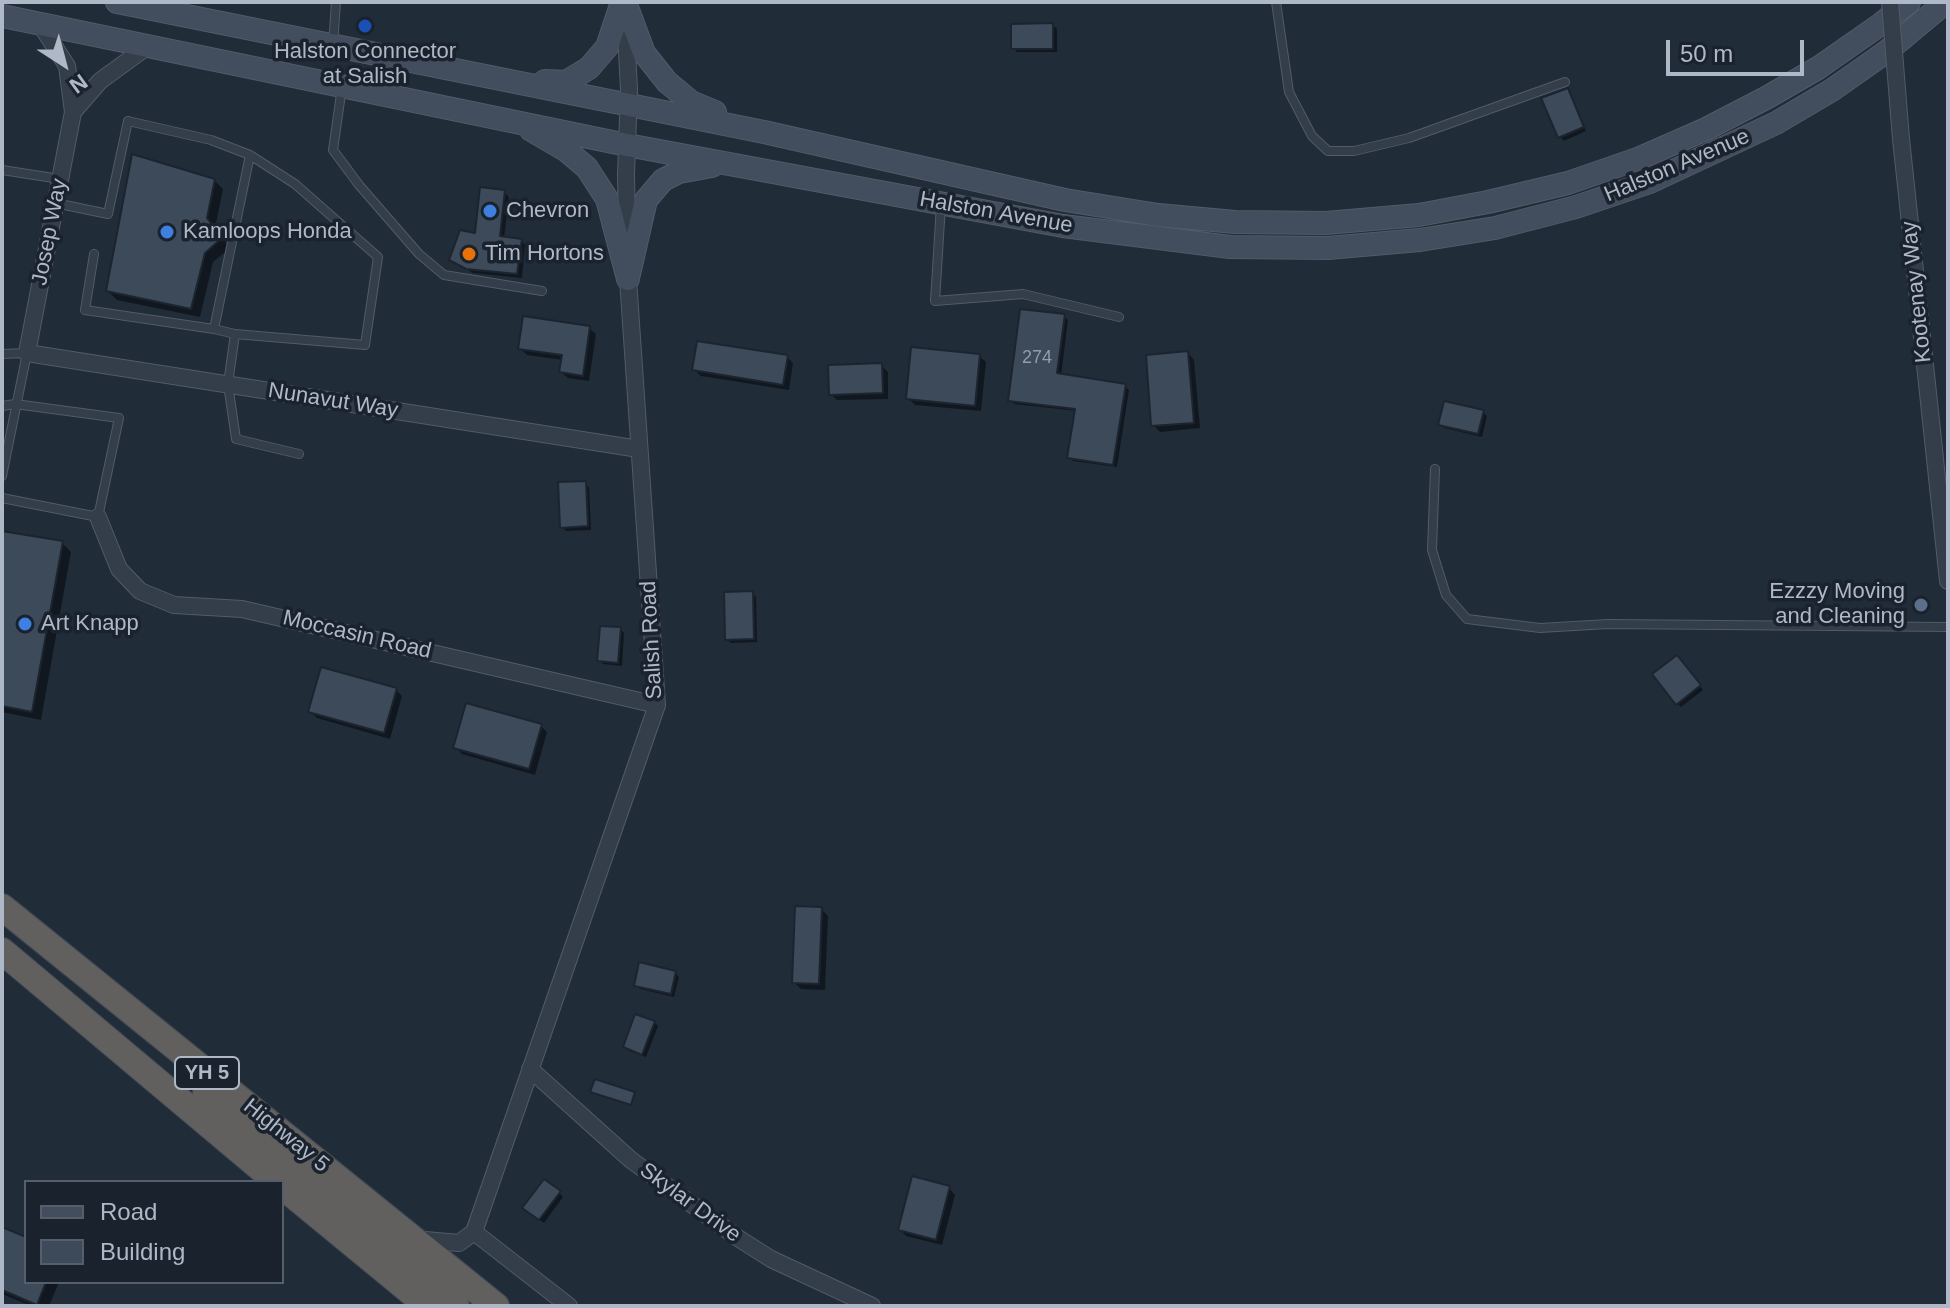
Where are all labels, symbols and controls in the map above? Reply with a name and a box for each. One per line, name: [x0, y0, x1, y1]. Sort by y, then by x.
marker: Halston Connector at Salish: [356, 17, 374, 35]
north arrow: [24, 24, 104, 104]
scale bar: [1670, 24, 1808, 74]
place label: Halston Connector at Salish: [274, 39, 456, 90]
text: 50 m: [1680, 40, 1733, 67]
text: N: [65, 69, 92, 99]
street label: Halston Avenue: [1601, 124, 1753, 208]
street label: Josep Way: [27, 176, 73, 288]
street label: Halston Avenue: [917, 187, 1075, 239]
place label: Chevron: [506, 198, 589, 224]
marker: Chevron: [481, 202, 499, 220]
place label: Kamloops Honda: [183, 219, 352, 245]
street label: Kootenay Way: [1896, 220, 1938, 364]
marker: Kamloops Honda: [158, 223, 176, 241]
place label: Tim Hortons: [485, 241, 604, 267]
marker: Tim Hortons: [460, 245, 478, 263]
house number: 274: [1022, 347, 1052, 369]
street label: Nunavut Way: [266, 378, 400, 424]
place label: Ezzzy Moving and Cleaning: [1769, 579, 1905, 630]
street label: Salish Road: [636, 580, 668, 700]
marker: Ezzzy Moving and Cleaning: [1912, 596, 1930, 614]
street label: Moccasin Road: [280, 605, 434, 665]
place label: Art Knapp: [41, 611, 139, 637]
marker: Art Knapp: [16, 615, 34, 633]
road number: YH 5: [175, 1057, 239, 1089]
street label: Highway 5: [238, 1093, 334, 1179]
street label: Skylar Drive: [634, 1157, 746, 1249]
legend: [24, 1180, 284, 1284]
text: Road: [100, 1198, 157, 1225]
text: Building: [100, 1238, 185, 1265]

